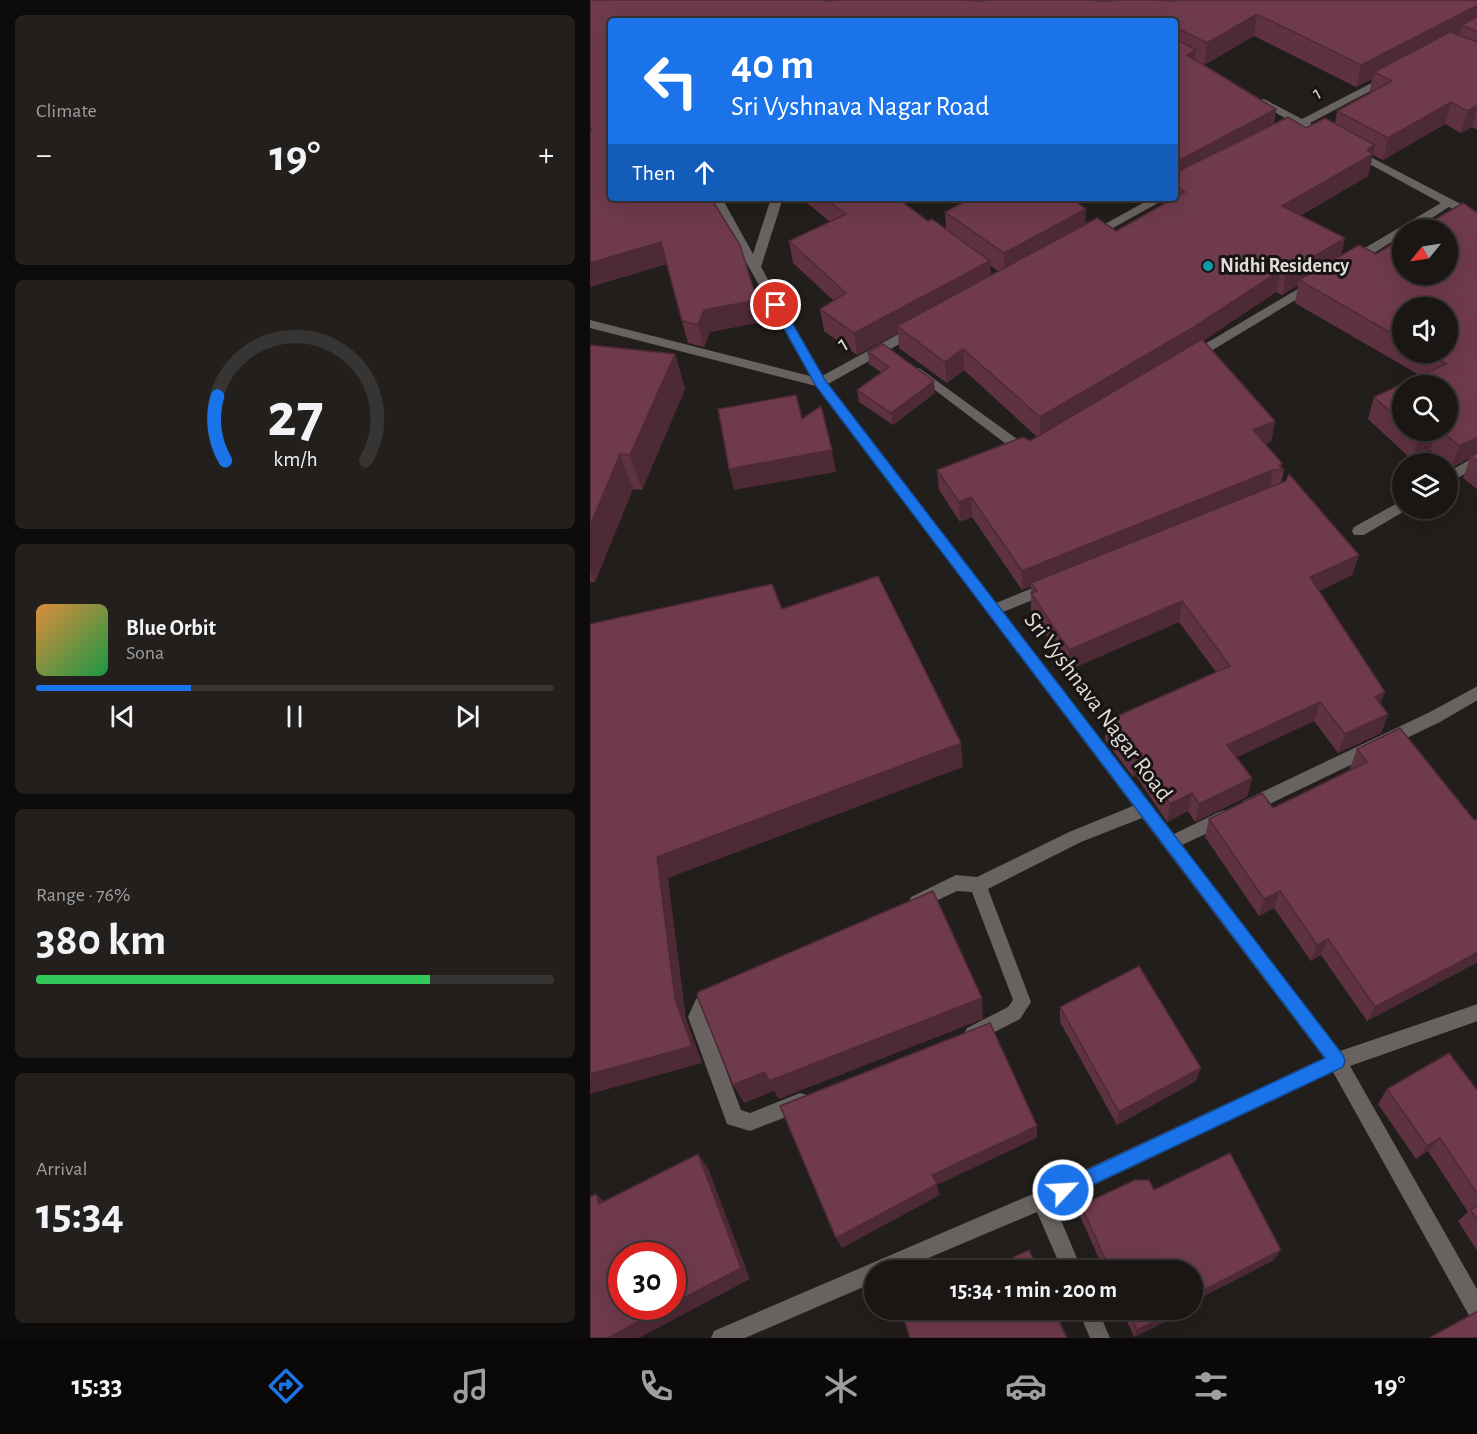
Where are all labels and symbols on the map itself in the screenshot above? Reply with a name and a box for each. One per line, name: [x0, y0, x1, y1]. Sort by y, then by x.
street label: 1: [1309, 83, 1325, 103]
north arrow: [1392, 219, 1458, 285]
place label: Nidhi Residency: [1220, 256, 1349, 276]
marker: Nidhi Residency: [1201, 259, 1215, 273]
pin: [750, 279, 801, 330]
street label: 1: [833, 332, 853, 356]
street label: Sri Vyshnava Nagar Road: [1019, 608, 1177, 806]
position arrow: [1031, 1158, 1095, 1222]
speed limit sign: 30: [608, 1242, 686, 1320]

